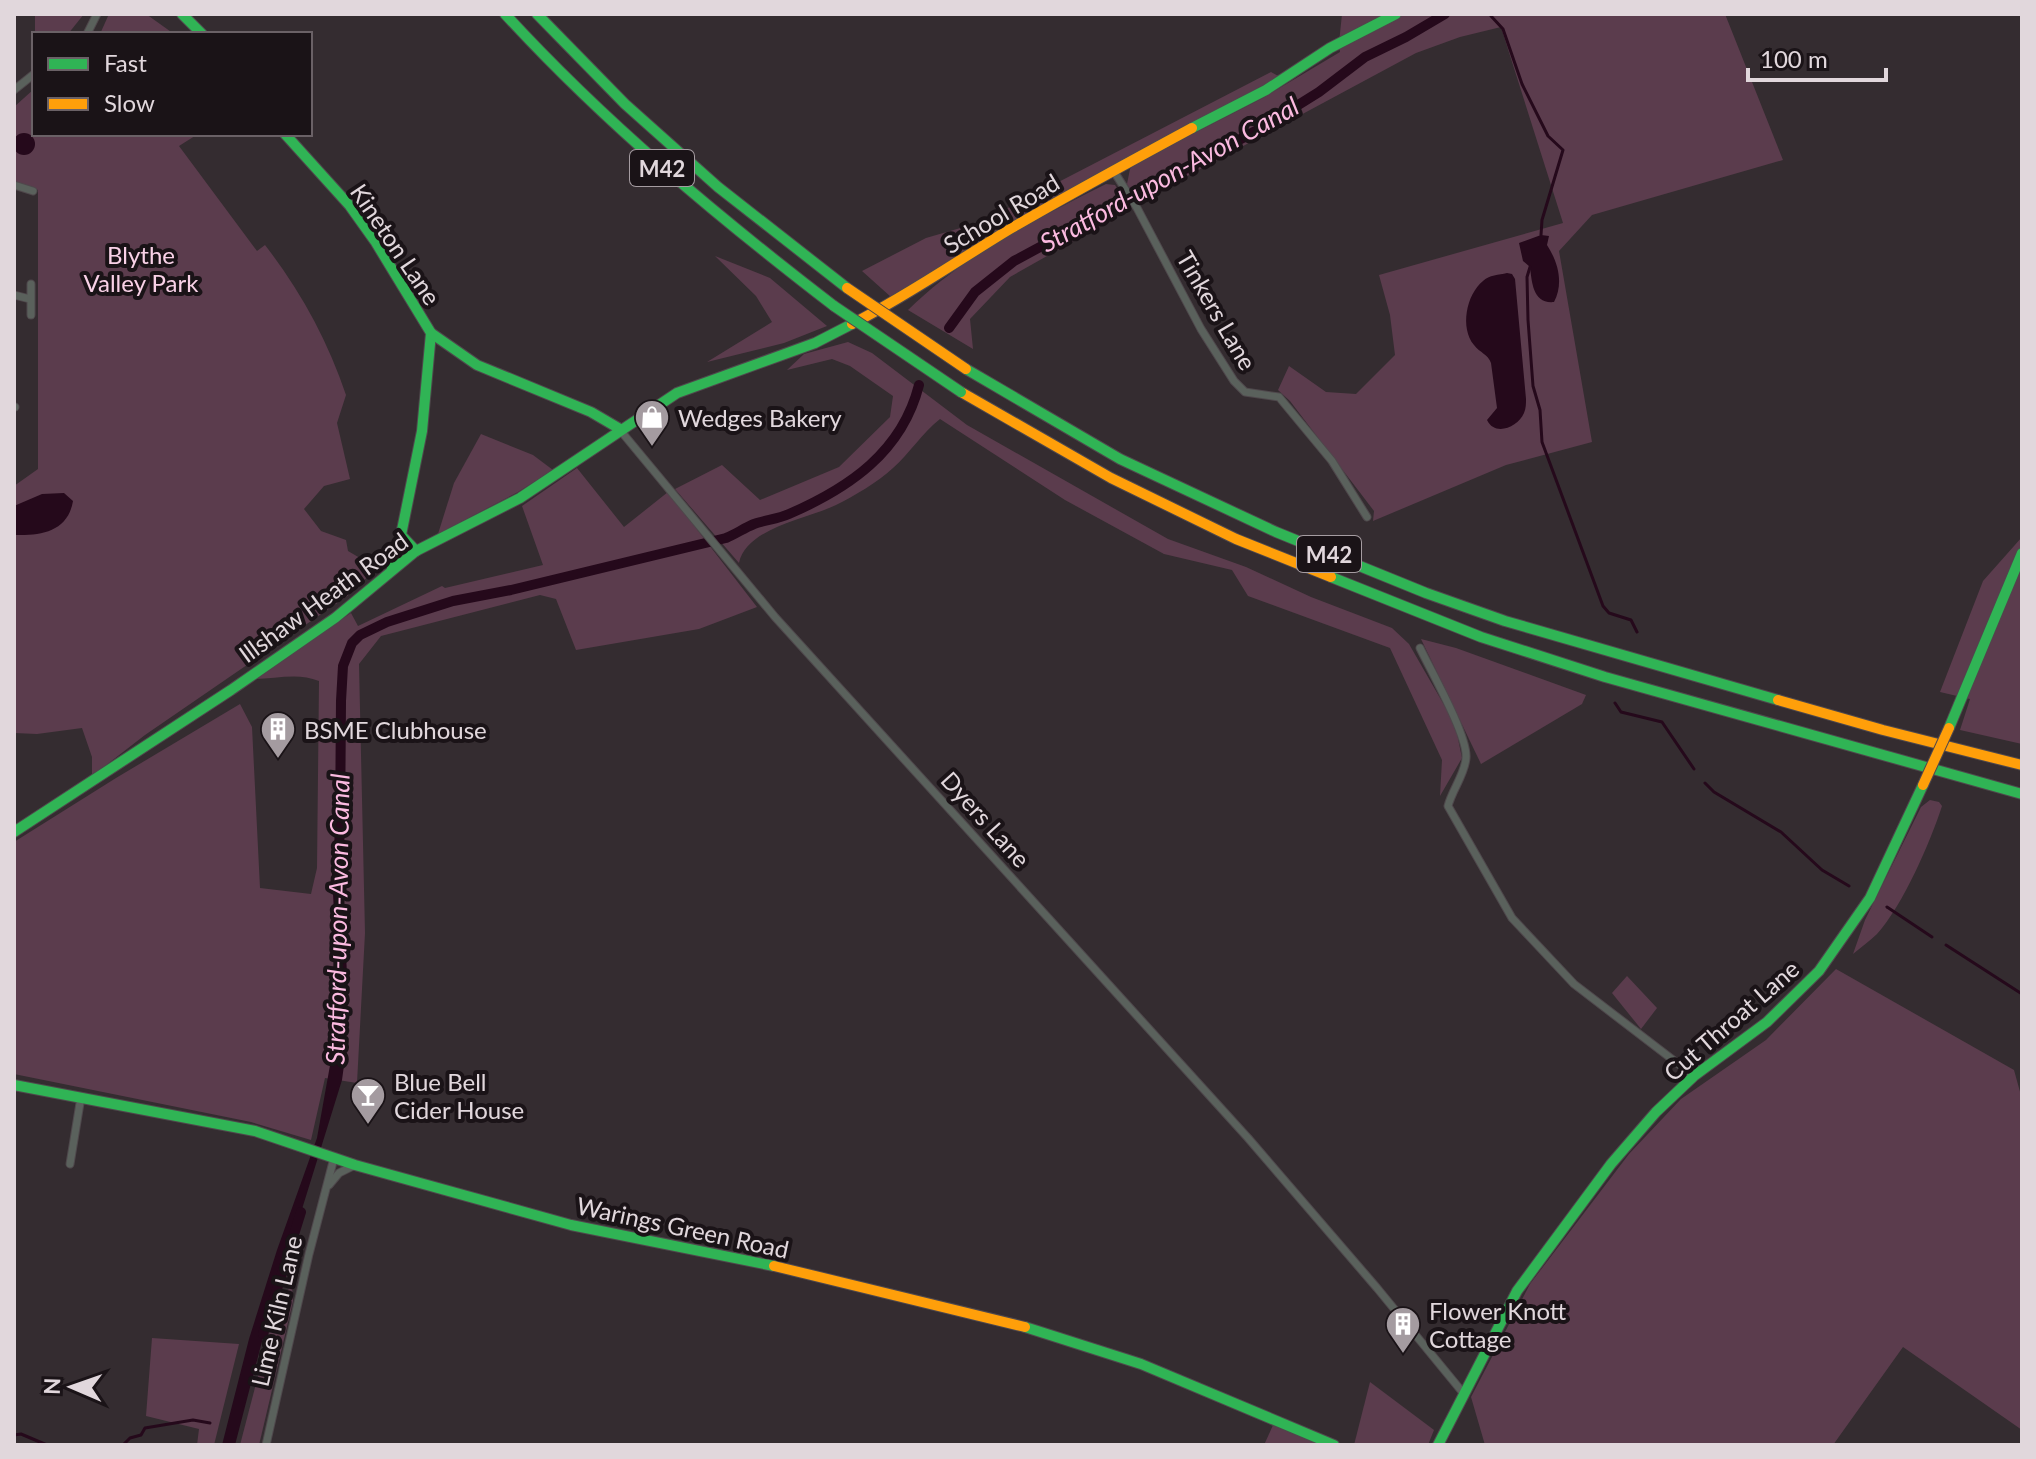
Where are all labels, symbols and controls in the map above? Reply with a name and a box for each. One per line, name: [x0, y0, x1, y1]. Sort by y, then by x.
legend: [32, 32, 312, 136]
scale bar: [1748, 32, 1886, 82]
text: 100 m: [1760, 44, 1828, 73]
text: Fast: [104, 48, 147, 77]
text: Slow: [104, 88, 155, 117]
water label: Stratford-upon-Avon Canal: [1034, 89, 1304, 259]
road number: M42: [630, 150, 694, 186]
street label: School Road: [938, 167, 1064, 259]
street label: Kineton Lane: [345, 178, 447, 310]
park label: Blythe Valley Park: [84, 240, 199, 297]
street label: Tinkers Lane: [1171, 245, 1263, 375]
shop icon: Wedges Bakery: [633, 398, 671, 448]
place label: Wedges Bakery: [678, 403, 842, 432]
street label: Illshaw Heath Road: [233, 526, 413, 668]
road number: M42: [1297, 536, 1361, 572]
building icon: BSME Clubhouse: [259, 710, 297, 760]
place label: BSME Clubhouse: [304, 715, 487, 744]
street label: Dyers Lane: [936, 765, 1036, 873]
water label: Stratford-upon-Avon Canal: [318, 773, 356, 1065]
street label: Cut Throat Lane: [1658, 954, 1804, 1086]
place label: Blue Bell Cider House: [394, 1067, 524, 1124]
bar icon: Blue Bell Cider House: [349, 1076, 387, 1126]
street label: Warings Green Road: [574, 1190, 792, 1264]
street label: Lime Kiln Lane: [245, 1233, 307, 1389]
place label: Flower Knott Cottage: [1429, 1296, 1567, 1353]
building icon: Flower Knott Cottage: [1384, 1305, 1422, 1355]
north arrow: [32, 1347, 112, 1427]
text: N: [38, 1377, 65, 1395]

